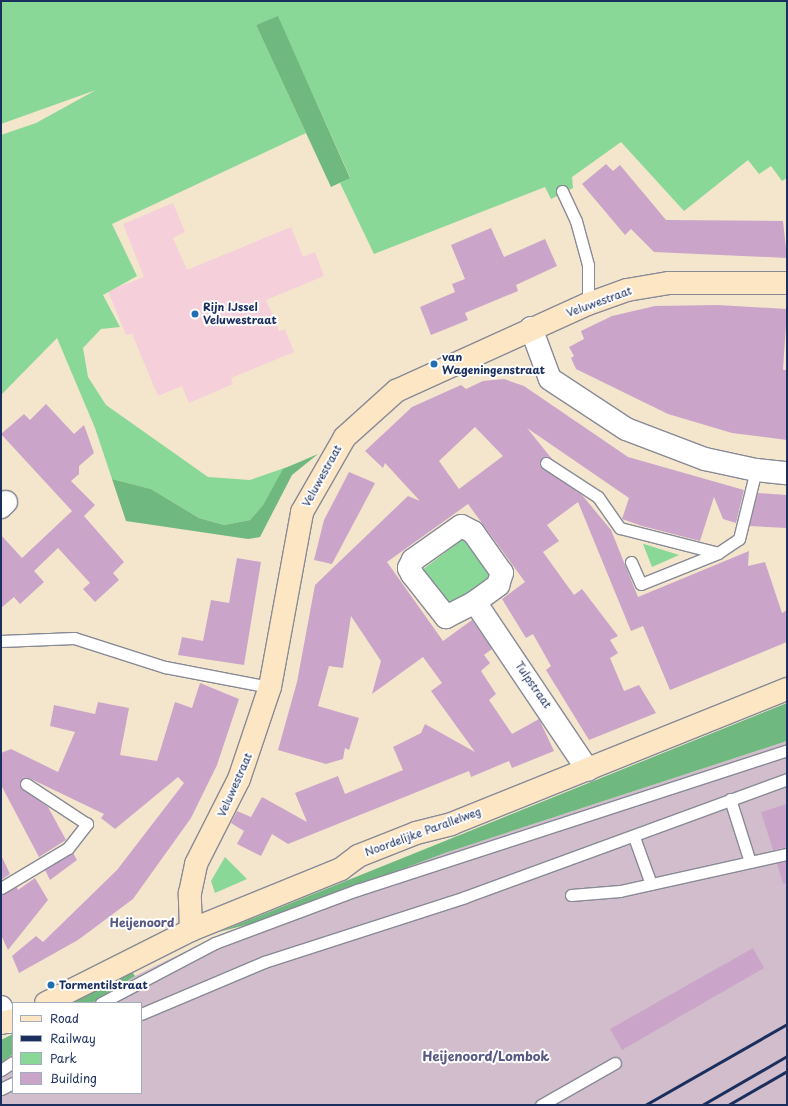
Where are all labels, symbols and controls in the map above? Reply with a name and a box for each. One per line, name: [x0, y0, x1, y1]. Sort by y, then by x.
street label: Veluwestraat: [564, 284, 634, 320]
place label: Rijn IJssel Veluwestraat: [203, 301, 277, 327]
marker: Rijn IJssel Veluwestraat: [190, 309, 200, 319]
place label: van Wageningenstraat: [442, 351, 545, 377]
marker: van Wageningenstraat: [429, 359, 439, 369]
street label: Veluwestraat: [300, 443, 344, 509]
street label: Tulpstraat: [512, 659, 554, 711]
street label: Veluwestraat: [215, 751, 255, 819]
street label: Noordelijke Parallelweg: [363, 805, 483, 859]
district label: Heijenoord: [110, 916, 174, 930]
place label: Tormentilstraat: [59, 978, 148, 992]
marker: Tormentilstraat: [46, 980, 56, 990]
legend: [12, 1002, 142, 1094]
text: Road: [50, 1009, 79, 1027]
text: Railway: [50, 1029, 96, 1047]
district label: Heijenoord/Lombok: [423, 1048, 549, 1064]
text: Park: [50, 1049, 77, 1067]
text: Building: [50, 1069, 97, 1087]

